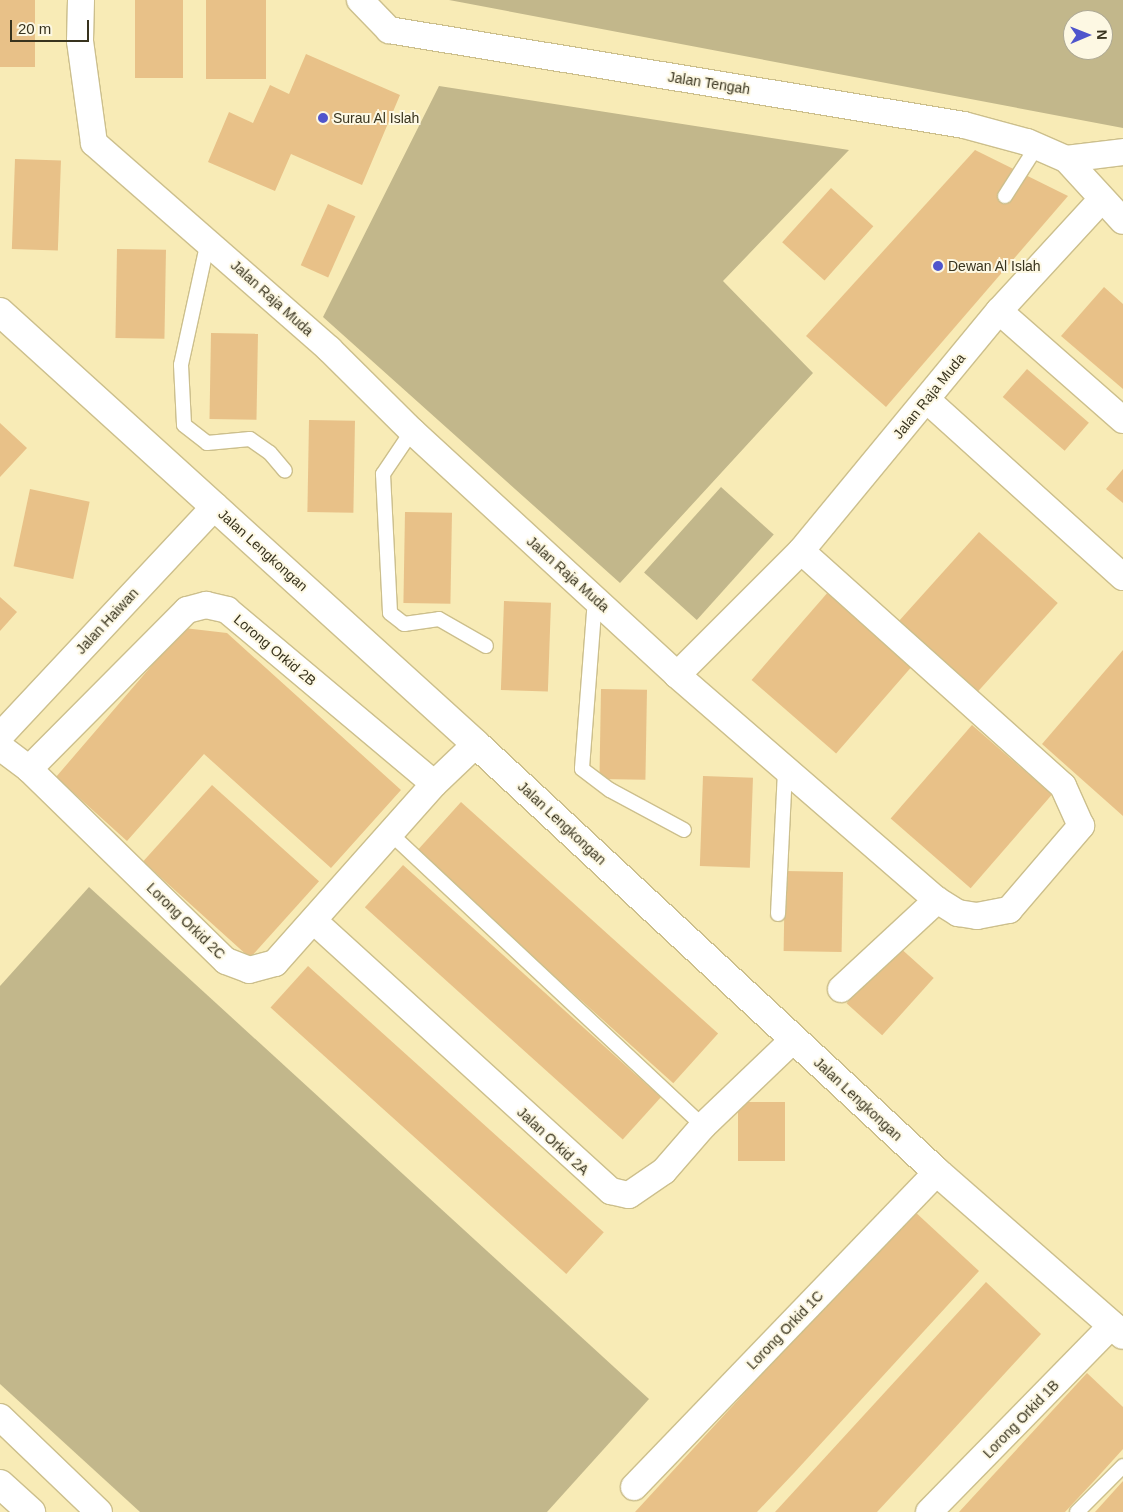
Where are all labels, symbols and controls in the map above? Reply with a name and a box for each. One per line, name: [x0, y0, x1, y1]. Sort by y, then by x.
scale bar: [12, 10, 91, 42]
north arrow: [1063, 10, 1113, 60]
text: 20 m: [18, 20, 51, 37]
text: N: [1094, 30, 1110, 40]
street label: Jalan Tengah: [667, 68, 751, 98]
place label: Surau Al Islah: [333, 110, 420, 126]
marker: Surau Al Islah: [317, 112, 329, 124]
street label: Jalan Raja Muda: [227, 257, 317, 339]
place label: Dewan Al Islah: [948, 258, 1041, 274]
marker: Dewan Al Islah: [932, 260, 944, 272]
street label: Jalan Raja Muda: [889, 350, 969, 442]
street label: Jalan Lengkongan: [215, 505, 311, 595]
street label: Jalan Raja Muda: [523, 533, 613, 615]
street label: Jalan Haiwan: [72, 585, 142, 657]
street label: Lorong Orkid 2B: [231, 611, 319, 689]
street label: Jalan Lengkongan: [514, 778, 610, 868]
street label: Lorong Orkid 2C: [143, 879, 229, 963]
street label: Jalan Lengkongan: [810, 1054, 906, 1144]
street label: Jalan Orkid 2A: [514, 1104, 592, 1178]
street label: Lorong Orkid 1C: [743, 1287, 827, 1373]
street label: Lorong Orkid 1B: [980, 1376, 1062, 1462]

